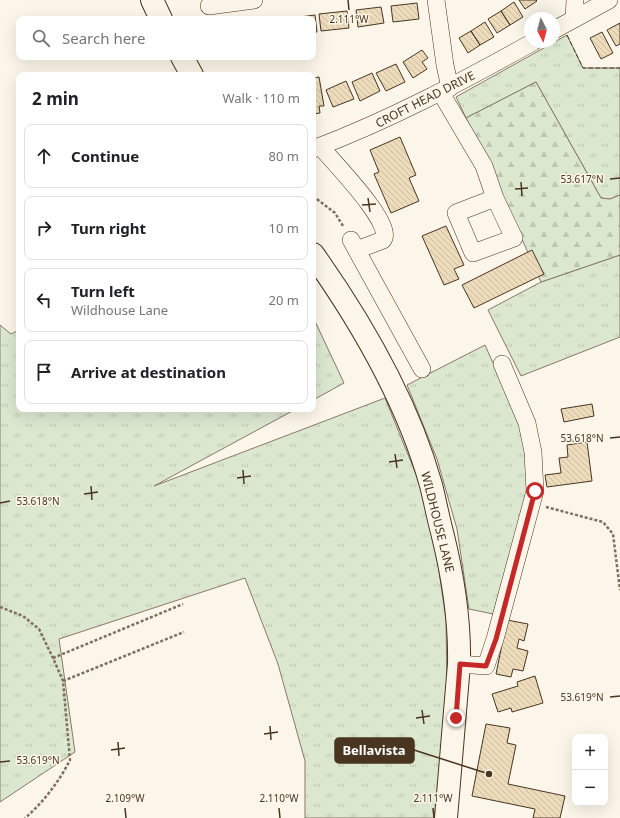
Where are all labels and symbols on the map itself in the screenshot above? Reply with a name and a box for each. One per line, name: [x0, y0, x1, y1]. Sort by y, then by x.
text: 2.111°W: [329, 12, 369, 26]
north arrow: [524, 12, 560, 48]
street label: CROFT HEAD DRIVE: [372, 67, 478, 131]
text: 53.617°N: [560, 172, 604, 186]
text: 53.618°N: [560, 431, 604, 445]
street label: WILDHOUSE LANE: [417, 470, 459, 574]
route start: [526, 482, 544, 500]
text: 53.618°N: [16, 494, 60, 508]
text: 53.619°N: [560, 690, 604, 704]
route end: [447, 709, 465, 727]
callout: Bellavista: [335, 738, 414, 763]
text: Bellavista: [342, 741, 406, 759]
text: 53.619°N: [16, 753, 60, 767]
text: 2.109°W: [105, 791, 145, 805]
text: 2.110°W: [259, 791, 299, 805]
text: 2.111°W: [413, 791, 453, 805]

